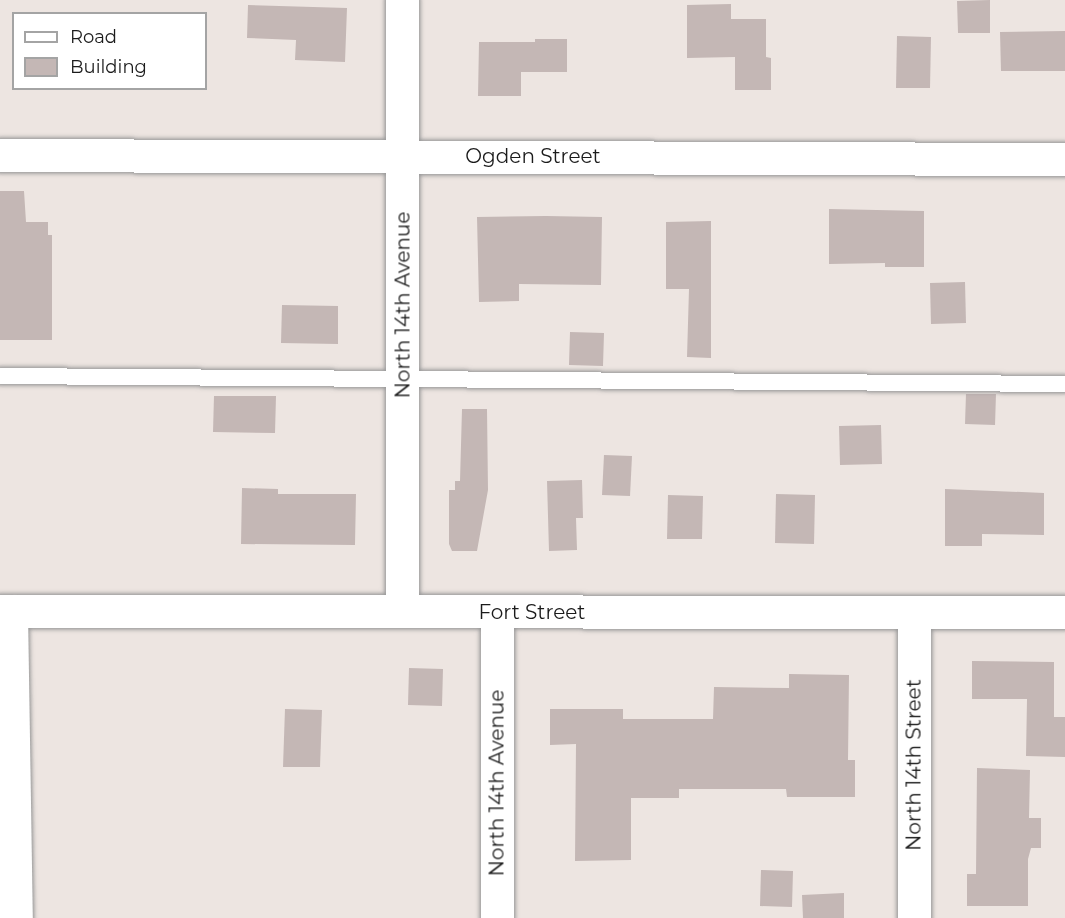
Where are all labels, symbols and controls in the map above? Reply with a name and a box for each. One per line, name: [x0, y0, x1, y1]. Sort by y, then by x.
legend: [12, 12, 207, 90]
text: Road: [70, 26, 117, 48]
text: Building: [70, 56, 147, 78]
street label: Ogden Street: [465, 144, 601, 168]
street label: North 14th Avenue: [391, 212, 415, 398]
street label: Fort Street: [479, 600, 585, 624]
street label: North 14th Street: [902, 679, 926, 851]
street label: North 14th Avenue: [485, 690, 509, 876]

